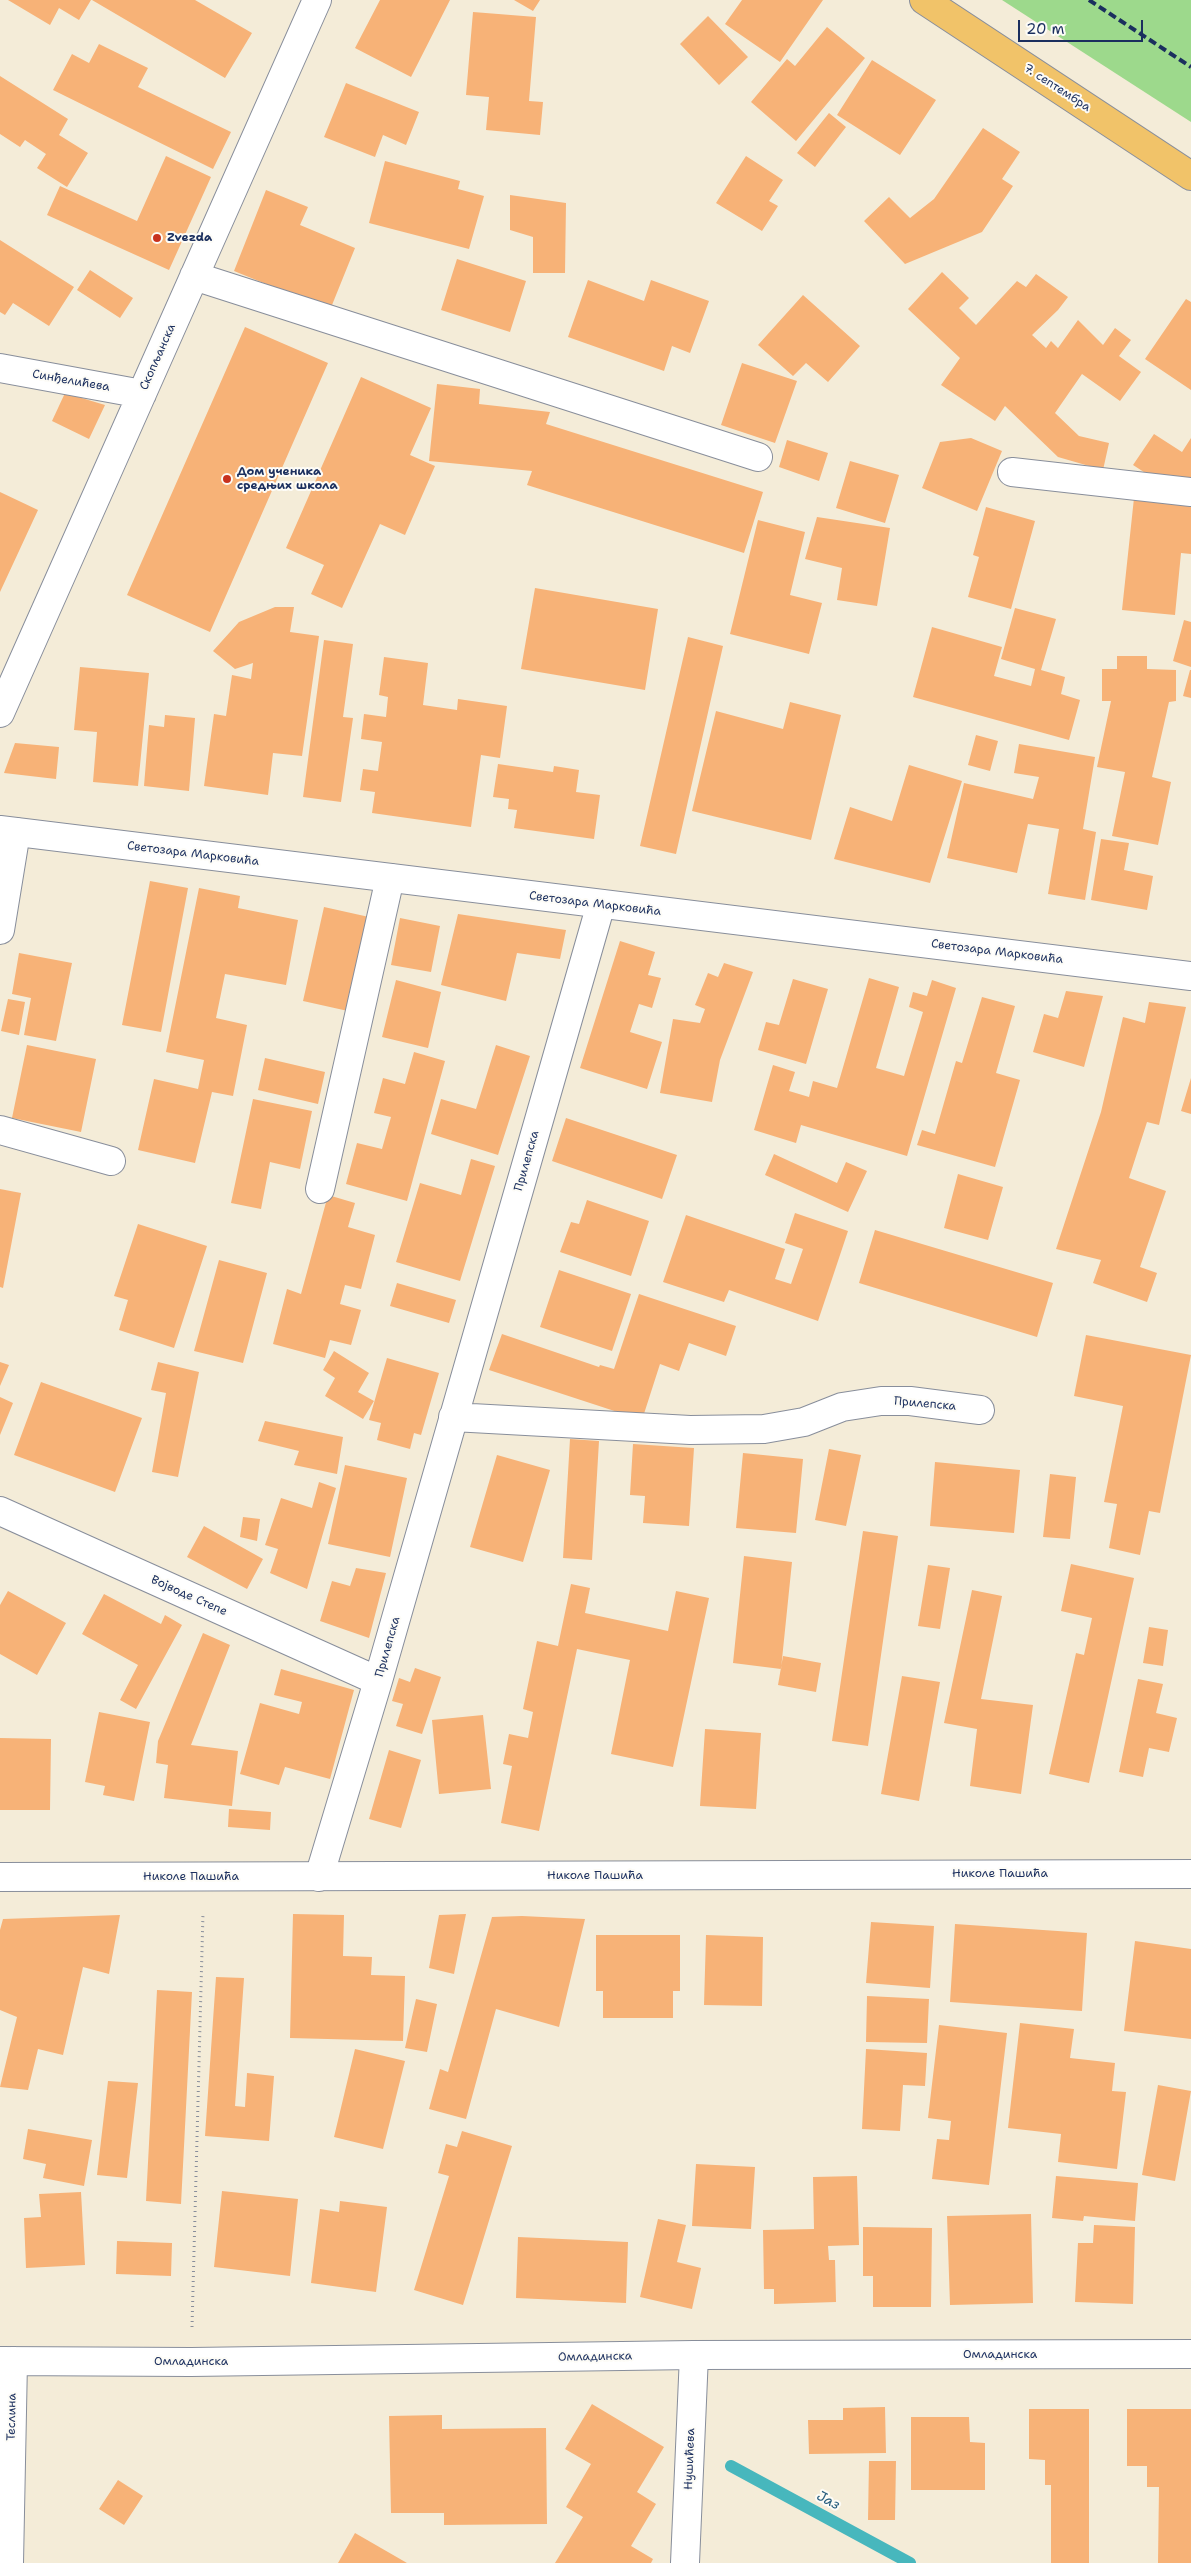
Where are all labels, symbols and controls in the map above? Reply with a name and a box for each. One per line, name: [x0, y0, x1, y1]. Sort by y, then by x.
scale bar: [1021, 10, 1146, 42]
text: 20 m: [1026, 19, 1065, 39]
street label: 7. септембра: [1021, 61, 1093, 115]
place label: Zvezda: [167, 231, 212, 245]
marker: Zvezda: [151, 232, 163, 244]
street label: Скопљанска: [137, 322, 179, 392]
street label: Синђелићева: [31, 367, 111, 395]
place label: Дом ученика средњих школа: [237, 465, 338, 493]
marker: Дом ученика средњих школа: [221, 473, 233, 485]
street label: Светозара Марковића: [126, 839, 260, 869]
street label: Светозара Марковића: [528, 889, 662, 919]
street label: Светозара Марковића: [930, 937, 1064, 967]
street label: Прилепска: [511, 1129, 543, 1193]
street label: Прилепска: [893, 1394, 957, 1414]
street label: Војводе Степе: [149, 1573, 229, 1619]
street label: Прилепска: [372, 1615, 404, 1679]
street label: Николе Пашића: [952, 1867, 1048, 1881]
street label: Николе Пашића: [547, 1869, 643, 1883]
street label: Николе Пашића: [143, 1870, 239, 1884]
street label: Омладинска: [963, 2348, 1037, 2362]
street label: Омладинска: [558, 2349, 632, 2365]
street label: Омладинска: [154, 2355, 228, 2369]
street label: Теслина: [4, 2393, 20, 2441]
street label: Нушићева: [682, 2428, 698, 2490]
water label: Јаз: [813, 2488, 843, 2514]

